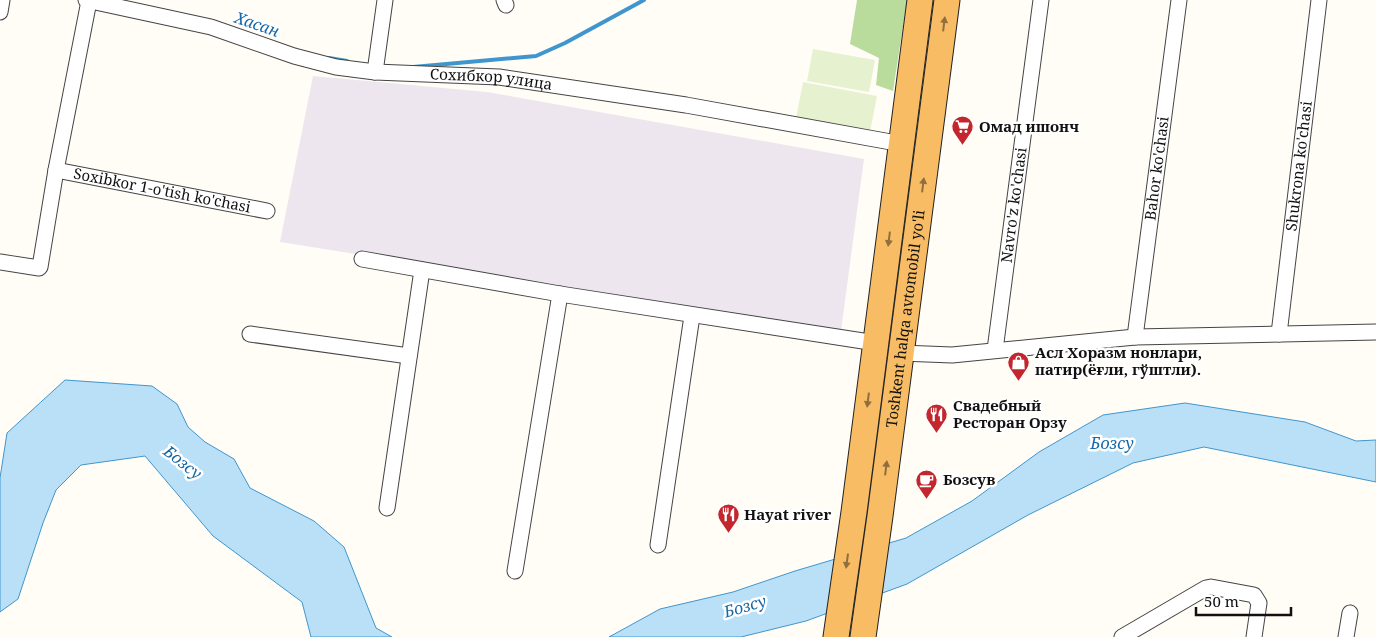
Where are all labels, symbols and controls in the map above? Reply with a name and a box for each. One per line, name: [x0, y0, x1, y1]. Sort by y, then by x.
water label: Хасан: [231, 6, 283, 42]
one-way arrow: [940, 16, 948, 32]
street label: Сохибкор улица: [430, 63, 554, 94]
street label: Shukrona ko'chasi: [1280, 100, 1316, 232]
supermarket icon: Омад ишонч: [951, 115, 975, 146]
street label: Bahor ko'chasi: [1139, 115, 1173, 221]
place label: Омад ишонч: [979, 116, 1079, 136]
street label: Navro'z ko'chasi: [996, 146, 1031, 264]
street label: Soxibkor 1-o'tish ko'chasi: [72, 163, 253, 217]
one-way arrow: [919, 177, 927, 193]
street label: Toshkent halqa avtomobil yo'li: [881, 208, 929, 429]
one-way arrow: [885, 232, 893, 248]
place label: Асл Хоразм нонлари, патир(ёғли, гўштли).: [1035, 342, 1202, 379]
shop icon: Асл Хоразм нонлари, патир(ёғли, гўштли).: [1007, 350, 1031, 381]
one-way arrow: [864, 393, 872, 409]
place label: Свадебный Ресторан Орзу: [953, 395, 1068, 432]
restaurant icon: Свадебный Ресторан Орзу: [925, 403, 949, 434]
water label: Бозсу: [1089, 432, 1134, 454]
water label: Бозсу: [158, 439, 207, 484]
one-way arrow: [882, 460, 890, 476]
cafe icon: Бозсув: [915, 468, 939, 499]
place label: Бозсув: [943, 469, 995, 489]
restaurant icon: Hayat river: [716, 503, 740, 534]
place label: Hayat river: [744, 504, 831, 524]
one-way arrow: [843, 553, 851, 569]
scale bar: [1196, 584, 1291, 616]
water label: Бозсу: [720, 589, 769, 623]
text: 50 m: [1204, 591, 1239, 611]

